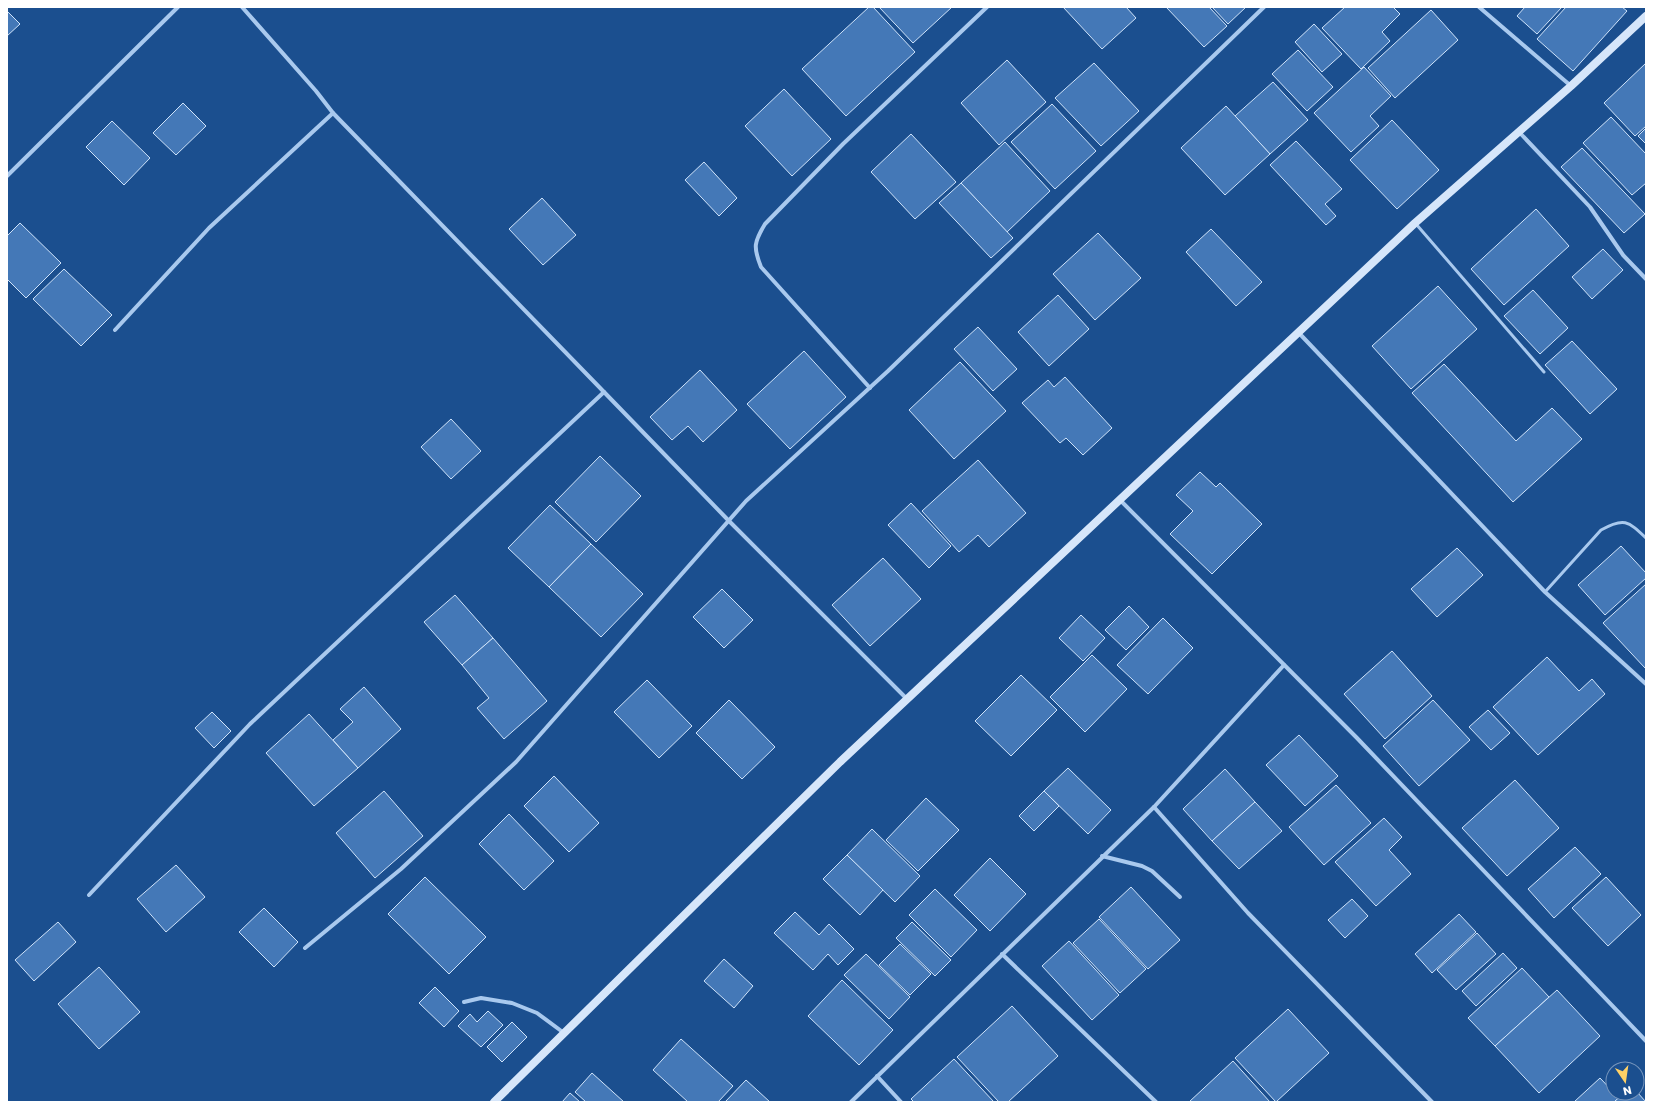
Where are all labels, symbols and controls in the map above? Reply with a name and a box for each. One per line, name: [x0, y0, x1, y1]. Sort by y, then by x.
north arrow: [1605, 1061, 1645, 1101]
text: N: [1621, 1082, 1633, 1099]

